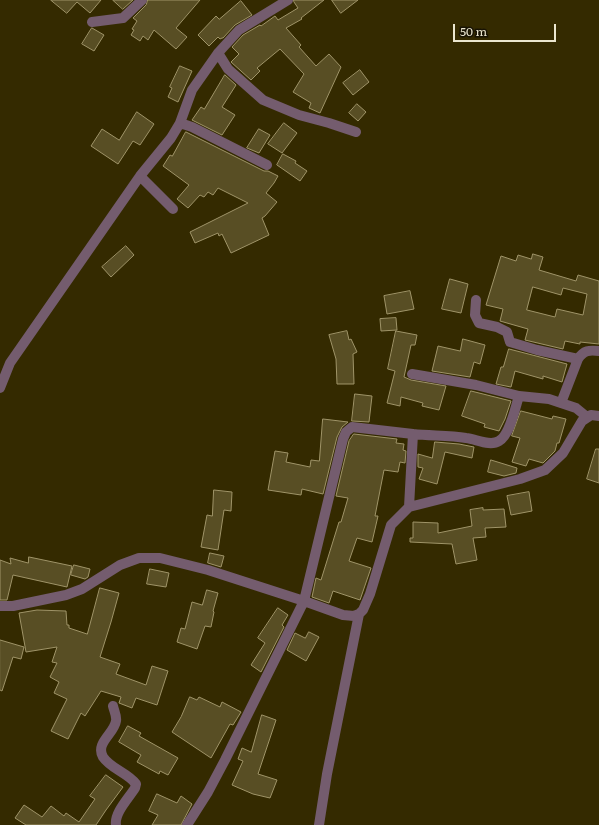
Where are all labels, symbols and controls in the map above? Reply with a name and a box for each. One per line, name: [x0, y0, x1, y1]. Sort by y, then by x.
scale bar: [455, 16, 558, 42]
text: 50 m: [460, 22, 487, 40]

